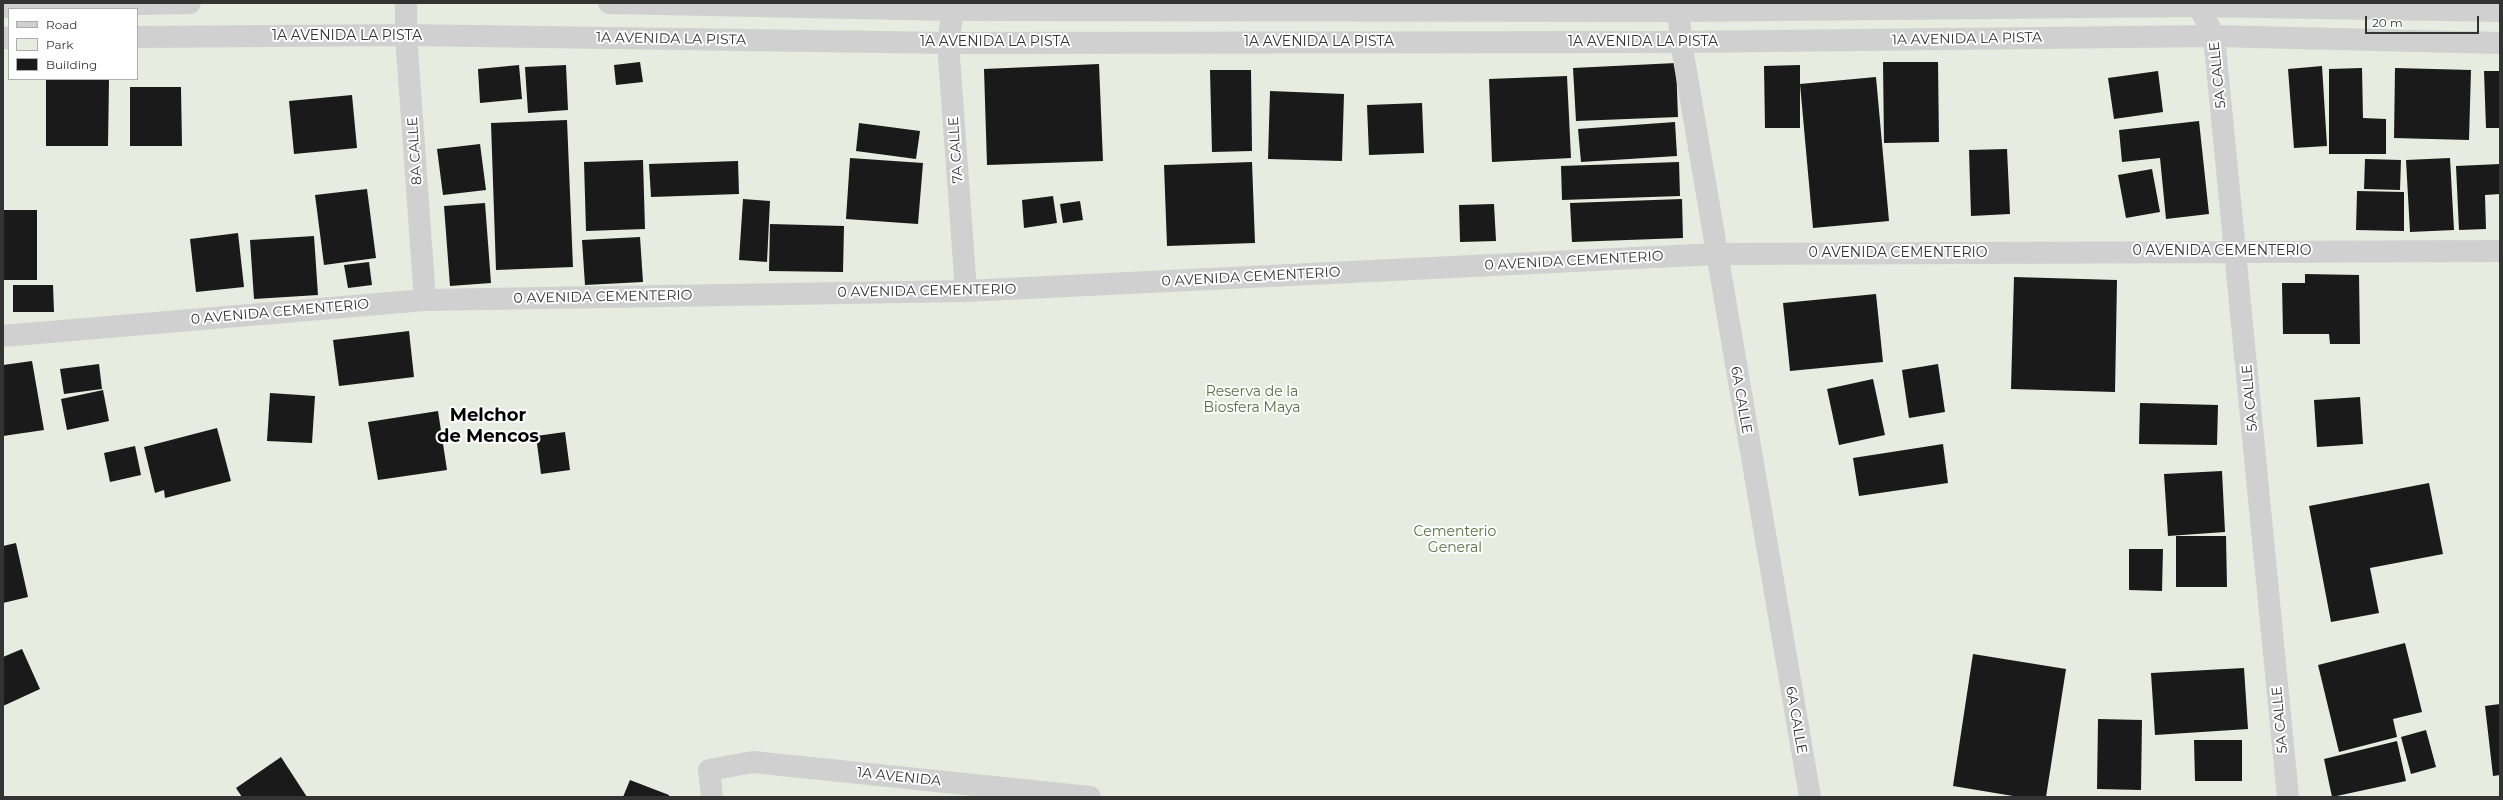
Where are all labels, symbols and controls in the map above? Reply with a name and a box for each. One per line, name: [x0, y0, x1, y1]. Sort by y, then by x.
legend: [8, 8, 138, 80]
scale bar: [2367, 8, 2481, 34]
text: 20 m: [2372, 15, 2403, 30]
text: Road: [46, 17, 77, 32]
street label: 1A AVENIDA LA PISTA: [272, 28, 422, 44]
street label: 1A AVENIDA LA PISTA: [596, 29, 746, 49]
street label: 1A AVENIDA LA PISTA: [1892, 29, 2042, 49]
street label: 1A AVENIDA LA PISTA: [920, 34, 1070, 50]
street label: 1A AVENIDA LA PISTA: [1244, 34, 1394, 50]
street label: 1A AVENIDA LA PISTA: [1568, 34, 1718, 50]
text: Park: [46, 37, 73, 52]
street label: 5A CALLE: [2206, 41, 2230, 109]
text: Building: [46, 57, 97, 72]
street label: 8A CALLE: [404, 116, 426, 186]
street label: 7A CALLE: [945, 116, 967, 184]
street label: 0 AVENIDA CEMENTERIO: [2132, 243, 2312, 259]
street label: 0 AVENIDA CEMENTERIO: [1808, 245, 1988, 261]
street label: 0 AVENIDA CEMENTERIO: [1484, 248, 1664, 274]
street label: 0 AVENIDA CEMENTERIO: [1161, 264, 1341, 290]
street label: 0 AVENIDA CEMENTERIO: [837, 281, 1017, 301]
street label: 0 AVENIDA CEMENTERIO: [513, 287, 693, 307]
street label: 0 AVENIDA CEMENTERIO: [190, 296, 370, 328]
street label: 5A CALLE: [2239, 364, 2261, 432]
street label: 6A CALLE: [1727, 365, 1755, 435]
park label: Reserva de la Biosfera Maya: [1204, 384, 1300, 416]
district label: Melchor de Mencos: [437, 405, 539, 448]
park label: Cementerio General: [1414, 524, 1496, 556]
street label: 6A CALLE: [1782, 685, 1810, 755]
street label: 5A CALLE: [2269, 686, 2291, 754]
street label: 1A AVENIDA: [856, 764, 942, 790]

